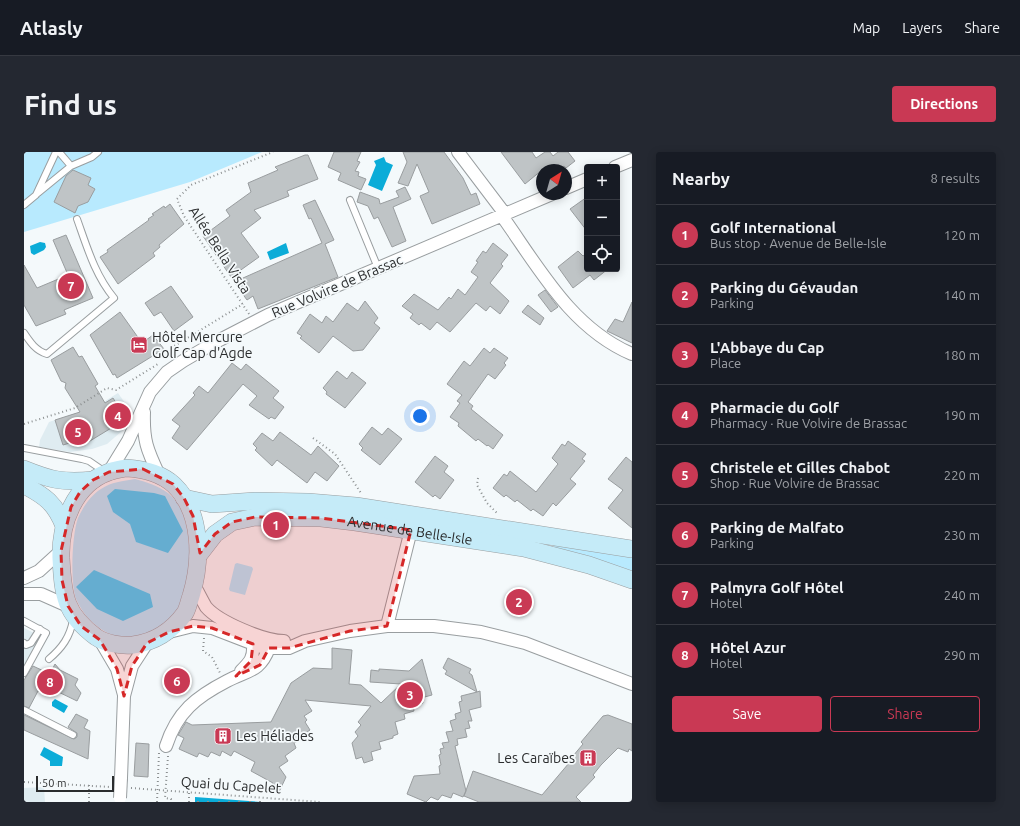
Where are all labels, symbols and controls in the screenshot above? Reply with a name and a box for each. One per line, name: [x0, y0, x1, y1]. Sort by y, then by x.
text: Atlasly: [20, 17, 83, 39]
text: Map: [853, 20, 880, 36]
text: Layers: [902, 20, 942, 36]
text: Share: [964, 20, 1000, 36]
button: Directions: [892, 86, 996, 122]
text: Find us: [24, 89, 117, 120]
north arrow: [536, 164, 572, 200]
map controls: [584, 164, 620, 272]
button: +: [584, 164, 620, 200]
text: Nearby: [672, 169, 730, 188]
text: 8 results: [930, 171, 980, 185]
button: −: [584, 200, 620, 236]
street label: Allée Bella Vista: [186, 203, 254, 297]
text: Golf International: [710, 219, 836, 236]
text: 1: [681, 228, 689, 242]
text: 120 m: [944, 228, 980, 242]
button: locate: [584, 236, 620, 272]
text: Bus stop · Avenue de Belle-Isle: [710, 236, 887, 250]
street label: Rue Volvire de Brassac: [269, 251, 405, 321]
pin: 7: [58, 271, 84, 301]
text: Parking du Gévaudan: [710, 279, 858, 296]
text: 2: [681, 288, 689, 302]
text: 140 m: [944, 288, 980, 302]
text: Parking: [710, 296, 754, 310]
place label: Hôtel Mercure Golf Cap d'Agde: [152, 329, 253, 361]
hotel icon: Hôtel Mercure Golf Cap d'Agde: [129, 335, 149, 355]
text: L'Abbaye du Cap: [710, 339, 824, 356]
text: 3: [681, 348, 689, 362]
text: 180 m: [944, 348, 980, 362]
text: Place: [710, 356, 741, 370]
text: Pharmacie du Golf: [710, 399, 839, 416]
pin: 4: [105, 401, 131, 431]
your location: [410, 406, 430, 426]
text: 4: [681, 408, 689, 422]
text: 190 m: [944, 408, 980, 422]
text: Pharmacy · Rue Volvire de Brassac: [710, 416, 907, 430]
pin: 5: [65, 417, 91, 447]
text: Christele et Gilles Chabot: [710, 459, 890, 476]
text: 5: [681, 468, 689, 482]
text: 220 m: [944, 468, 980, 482]
text: Shop · Rue Volvire de Brassac: [710, 476, 879, 490]
pin: 1: [263, 510, 289, 540]
street label: Avenue de Belle-Isle: [347, 513, 474, 548]
text: Parking de Malfato: [710, 519, 844, 536]
text: 6: [681, 528, 689, 542]
text: 230 m: [944, 528, 980, 542]
text: Parking: [710, 536, 754, 550]
text: Palmyra Golf Hôtel: [710, 579, 844, 596]
pin: 2: [506, 587, 532, 617]
text: 7: [681, 588, 689, 602]
text: 240 m: [944, 588, 980, 602]
text: Hotel: [710, 596, 742, 610]
text: Hôtel Azur: [710, 639, 786, 656]
text: 8: [681, 648, 689, 662]
text: 290 m: [944, 648, 980, 662]
text: Hotel: [710, 656, 742, 670]
pin: 6: [164, 666, 190, 696]
pin: 8: [37, 667, 63, 697]
pin: 3: [397, 680, 423, 710]
button: Save: [672, 696, 822, 732]
button: Share: [830, 696, 980, 732]
building icon: Les Héliades: [213, 726, 233, 746]
place label: Les Héliades: [236, 728, 314, 744]
building icon: Les Caraïbes: [578, 748, 598, 768]
place label: Les Caraïbes: [497, 750, 575, 766]
scale bar: [36, 774, 114, 793]
street label: Quai du Capelet: [180, 774, 282, 797]
text: 50 m: [42, 777, 66, 789]

